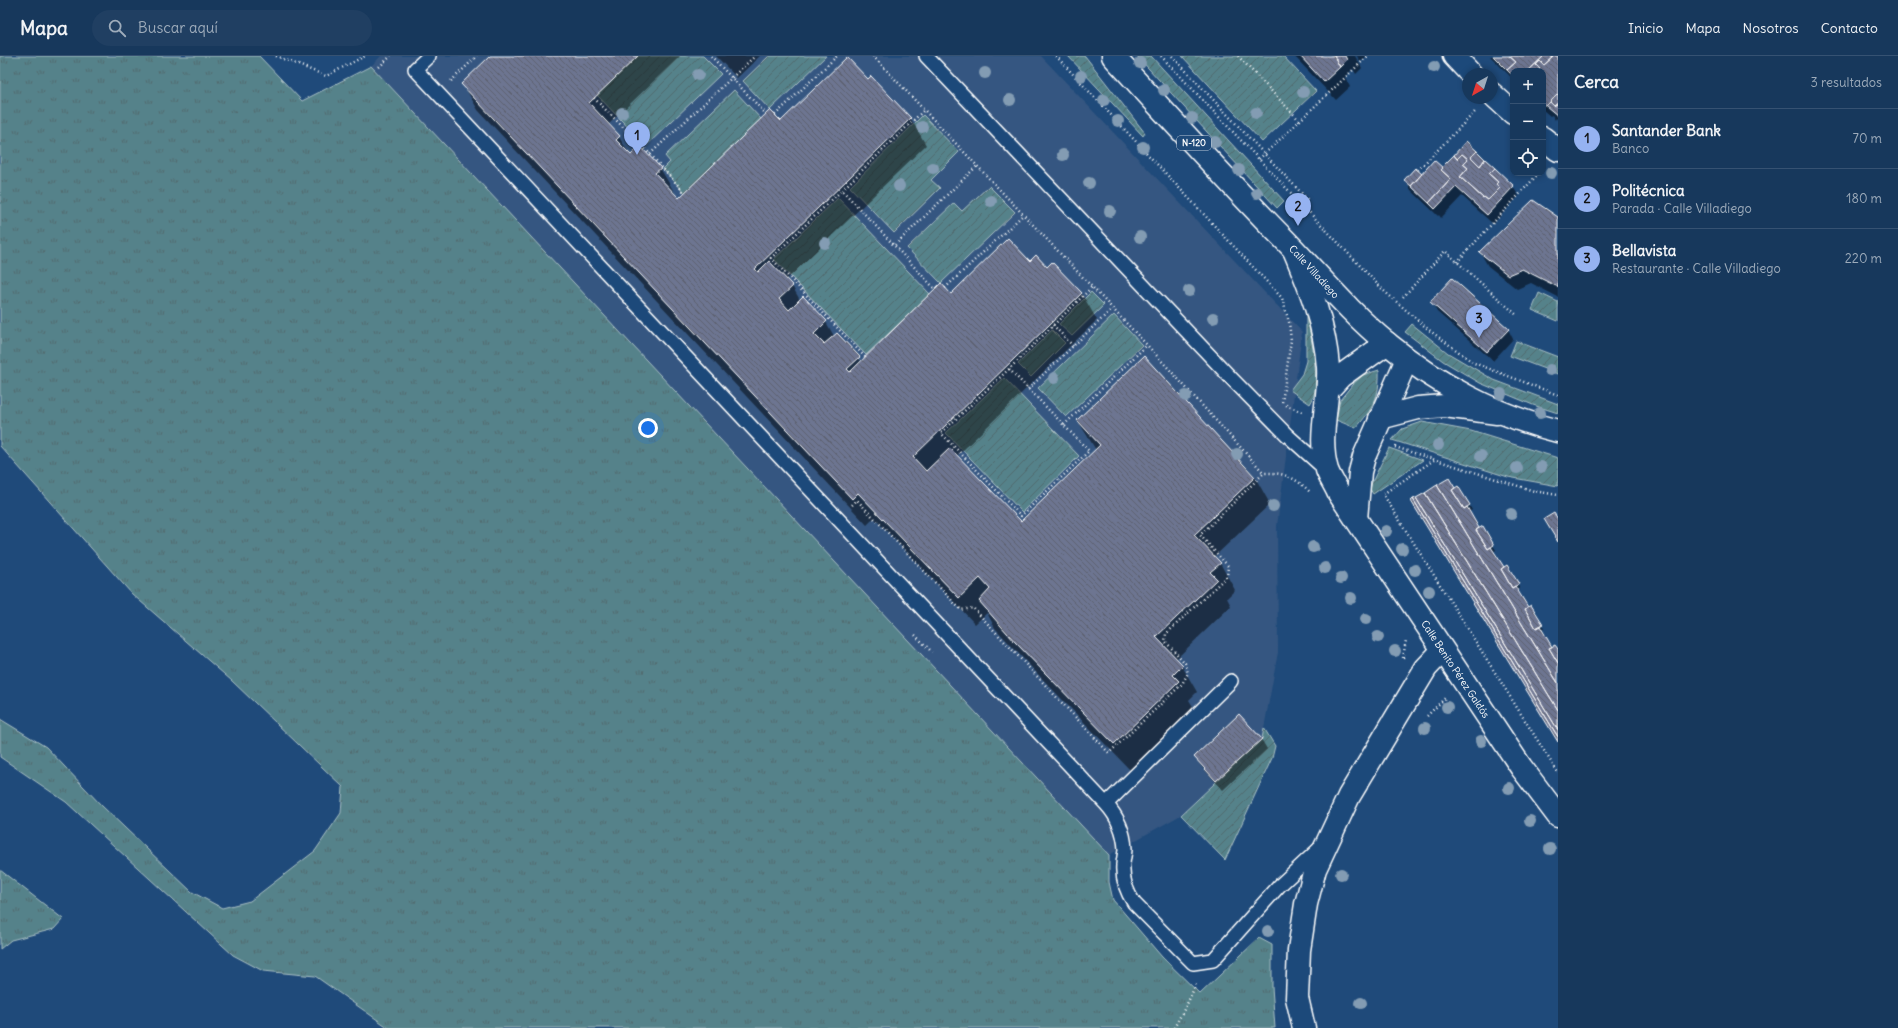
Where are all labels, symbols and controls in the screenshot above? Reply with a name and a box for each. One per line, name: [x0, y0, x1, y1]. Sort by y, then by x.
search box: [92, 10, 372, 46]
text: Mapa: [20, 16, 68, 40]
icon: search: [106, 17, 128, 39]
text: Buscar aquí: [138, 18, 218, 37]
text: Inicio: [1628, 19, 1663, 37]
text: Mapa: [1685, 19, 1721, 37]
text: Nosotros: [1743, 19, 1799, 37]
text: Contacto: [1821, 19, 1878, 37]
north arrow: [1462, 68, 1498, 104]
map controls: [1510, 68, 1546, 176]
button: +: [1510, 68, 1546, 104]
text: Cerca: [1574, 71, 1619, 93]
text: 3 resultados: [1811, 74, 1882, 91]
button: −: [1510, 104, 1546, 140]
text: Santander Bank: [1612, 121, 1721, 140]
pin: 1: [624, 122, 650, 155]
text: 1: [1584, 130, 1590, 147]
text: 70 m: [1853, 130, 1882, 147]
road number: N-120: [1177, 136, 1211, 150]
button: locate: [1510, 140, 1546, 176]
text: Banco: [1612, 140, 1649, 157]
text: Politécnica: [1612, 181, 1685, 200]
text: 2: [1583, 190, 1591, 207]
text: 180 m: [1846, 190, 1882, 207]
pin: 2: [1285, 193, 1311, 226]
text: Parada · Calle Villadiego: [1612, 200, 1752, 217]
text: Bellavista: [1612, 241, 1676, 260]
street label: Calle Villadiego: [1286, 242, 1342, 301]
text: 3: [1583, 250, 1591, 267]
text: 220 m: [1845, 250, 1882, 267]
text: Restaurante · Calle Villadiego: [1612, 260, 1781, 277]
pin: 3: [1466, 305, 1492, 338]
your location: [638, 418, 658, 438]
street label: Calle Benito Pérez Galdós: [1418, 618, 1493, 721]

